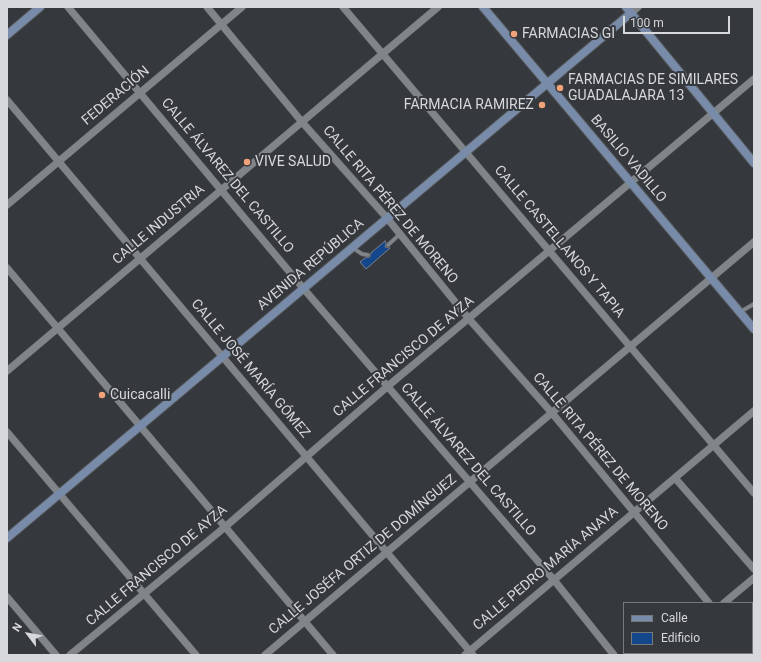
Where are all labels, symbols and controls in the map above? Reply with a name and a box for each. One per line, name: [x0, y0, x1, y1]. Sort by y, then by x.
scale bar: [625, 8, 732, 34]
text: 100 m: [630, 16, 664, 30]
place label: FARMACIAS GI: [522, 26, 615, 42]
marker: FARMACIAS GI: [509, 29, 519, 39]
street label: FEDERACIÓN: [79, 63, 153, 129]
place label: FARMACIAS DE SIMILARES GUADALAJARA 13: [568, 72, 738, 104]
marker: FARMACIAS DE SIMILARES GUADALAJARA 13: [555, 83, 565, 93]
street label: CALLE ÁLVAREZ DEL CASTILLO: [157, 95, 297, 257]
place label: FARMACIA RAMIREZ: [404, 97, 534, 113]
marker: FARMACIA RAMIREZ: [537, 100, 547, 110]
street label: BASILIO VADILLO: [586, 112, 670, 206]
street label: CALLE RITA PÉREZ DE MORENO: [319, 122, 461, 288]
place label: VIVE SALUD: [255, 154, 331, 170]
marker: VIVE SALUD: [242, 157, 252, 167]
street label: CALLE CASTELLANOS Y TAPIA: [490, 162, 628, 322]
street label: CALLE INDUSTRIA: [109, 182, 209, 268]
street label: AVENIDA REPÚBLICA: [254, 216, 368, 314]
street label: CALLE FRANCISCO DE AYZA: [330, 293, 478, 421]
street label: CALLE JOSÉ MARÍA GÓMEZ: [187, 296, 313, 442]
street label: CALLE RITA PÉREZ DE MORENO: [529, 369, 671, 535]
street label: CALLE ÁLVAREZ DEL CASTILLO: [397, 380, 539, 540]
place label: Cuicacalli: [110, 387, 170, 403]
marker: Cuicacalli: [97, 390, 107, 400]
street label: CALLE JOSÉFA ORTIZ DE DOMÍNGUEZ: [266, 472, 460, 638]
street label: CALLE FRANCISCO DE AYZA: [83, 502, 231, 630]
street label: CALLE PEDRO MARÍA ANAYA: [470, 504, 622, 634]
legend: [623, 602, 753, 654]
text: Calle: [661, 611, 688, 625]
north arrow: [8, 614, 48, 654]
text: N: [10, 621, 25, 634]
text: Edificio: [661, 631, 700, 645]

